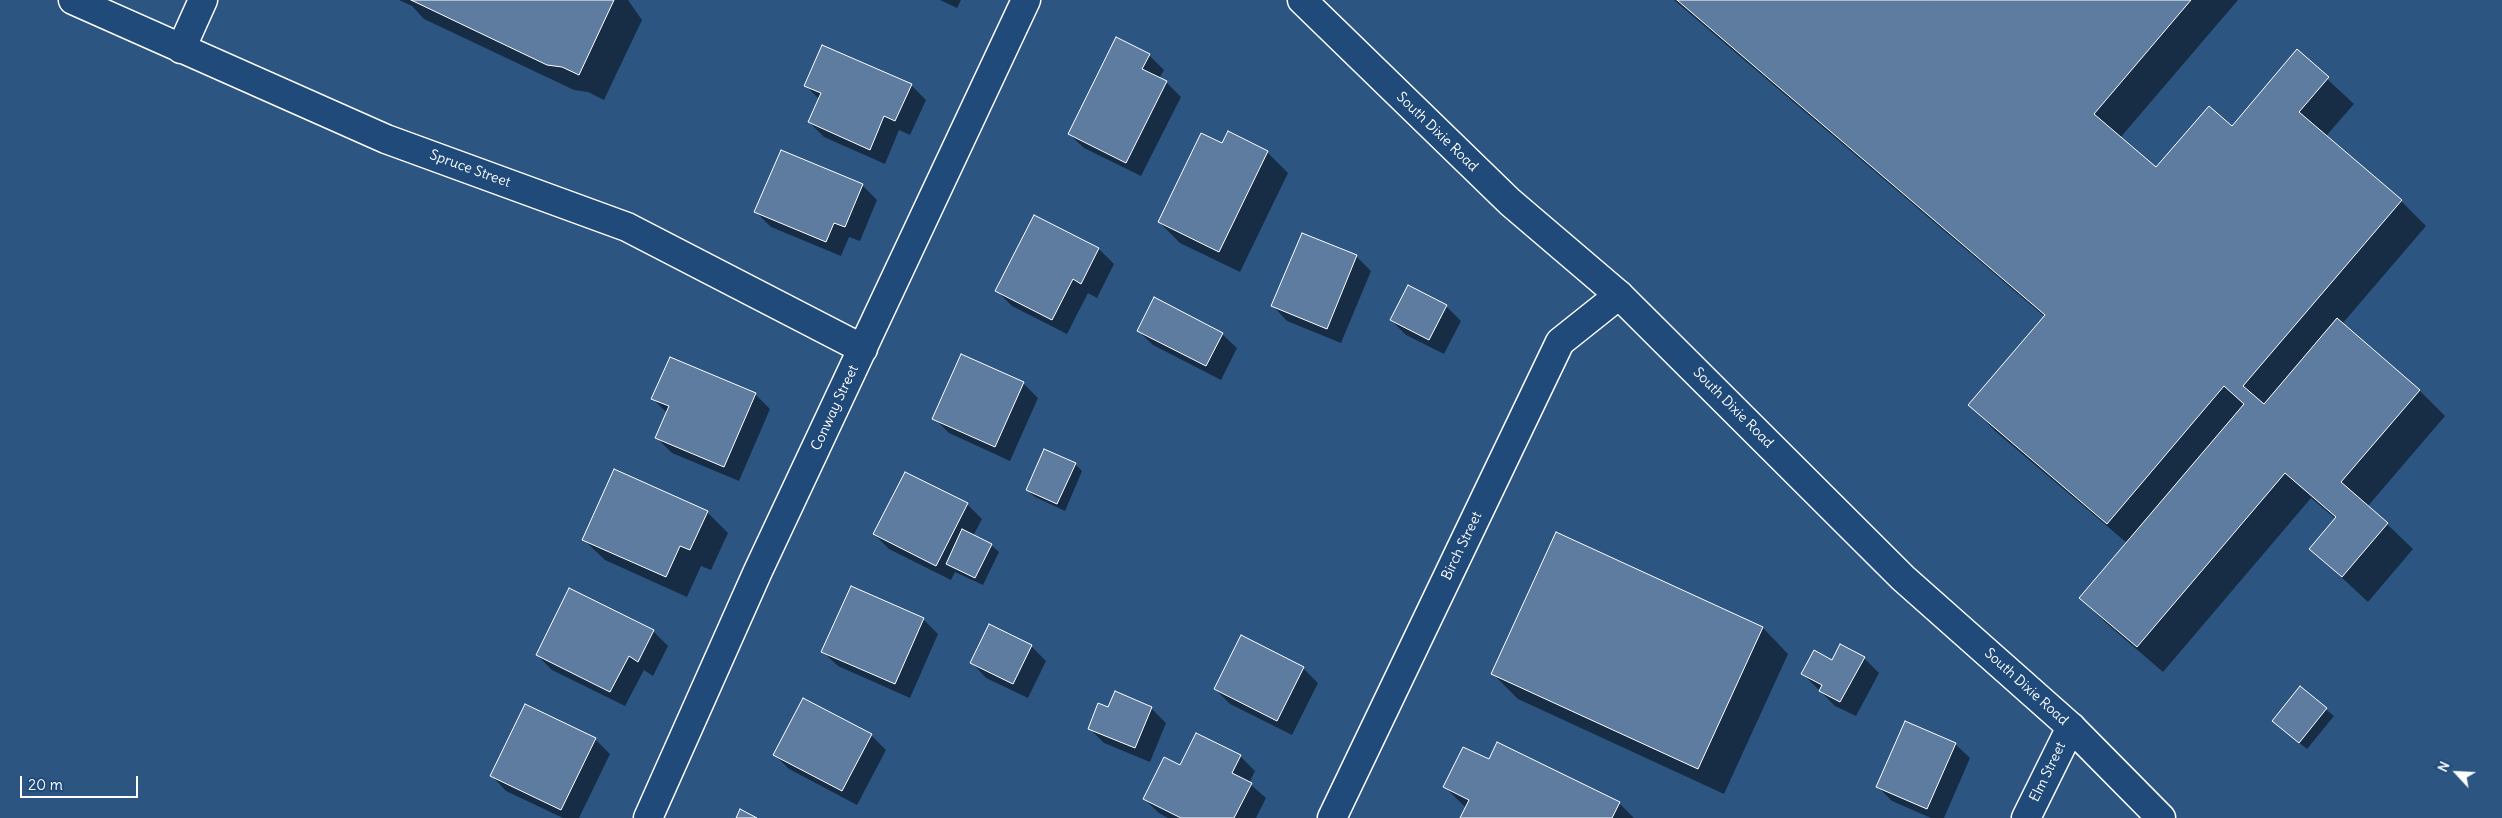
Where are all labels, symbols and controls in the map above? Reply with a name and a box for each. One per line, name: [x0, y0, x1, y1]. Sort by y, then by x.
street label: South Dixie Road: [1393, 89, 1481, 175]
street label: Spruce Street: [427, 147, 513, 191]
street label: Conway Street: [808, 363, 862, 453]
street label: South Dixie Road: [1689, 364, 1777, 452]
street label: Birch Street: [1438, 509, 1486, 583]
street label: South Dixie Road: [1981, 645, 2071, 729]
street label: Elm Street: [2026, 739, 2070, 805]
north arrow: [2432, 748, 2482, 798]
text: N: [2433, 758, 2454, 775]
scale bar: [22, 766, 140, 798]
text: 20 m: [28, 775, 63, 794]

